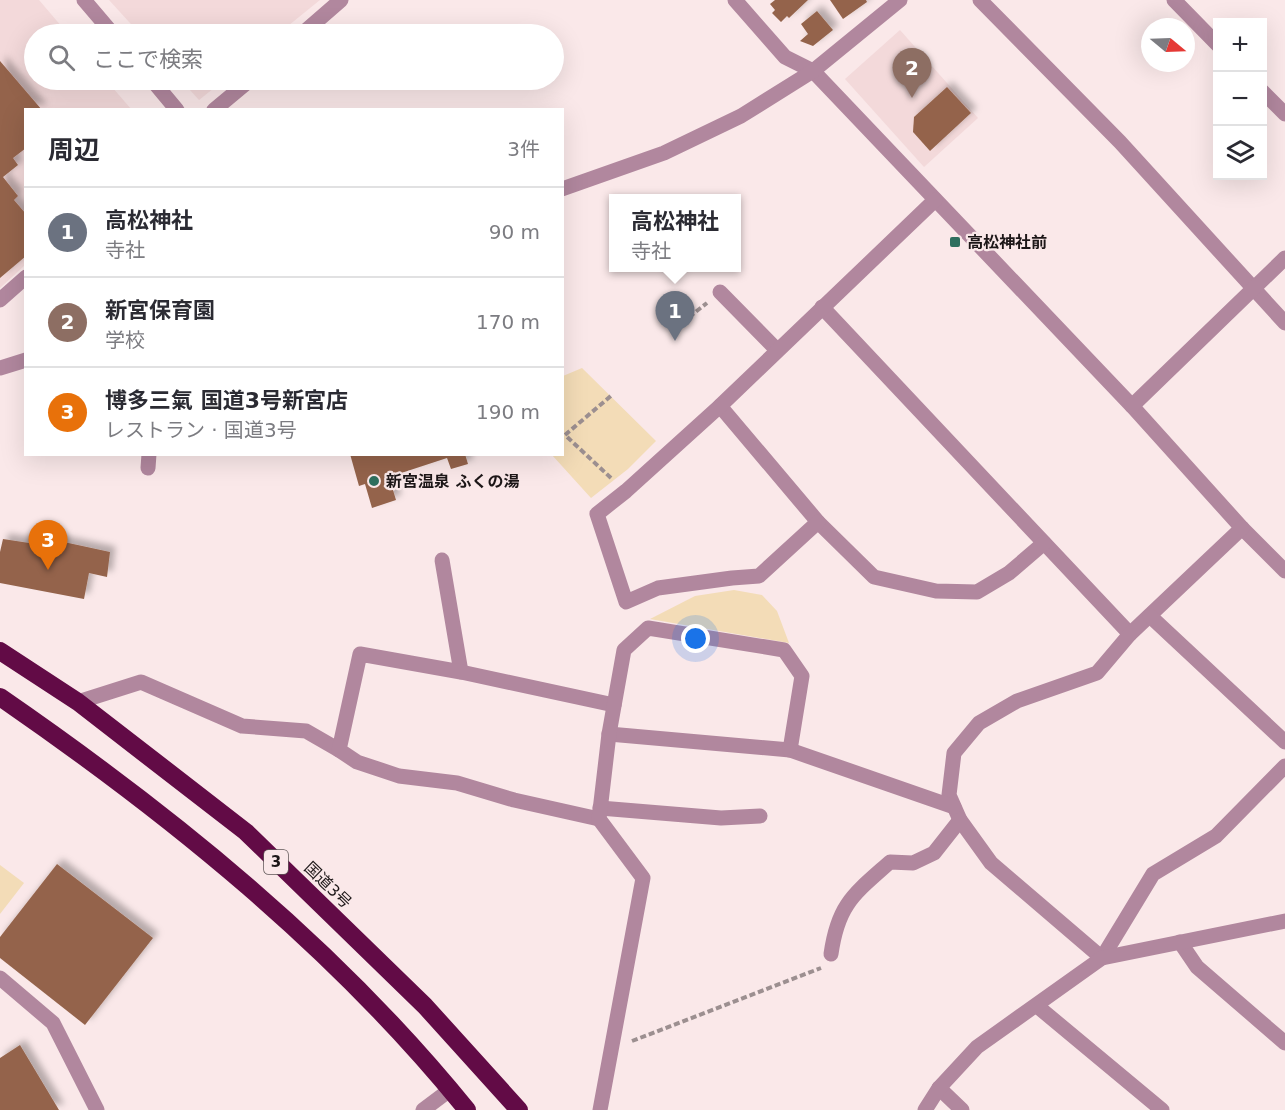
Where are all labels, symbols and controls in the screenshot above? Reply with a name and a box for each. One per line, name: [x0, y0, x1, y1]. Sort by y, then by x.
north arrow: [1141, 18, 1195, 72]
map controls: [1213, 18, 1267, 180]
button: +: [1213, 18, 1267, 72]
search box: [24, 24, 564, 90]
icon: search: [45, 41, 78, 74]
text: ここで検索: [93, 47, 203, 72]
pin: 2: [892, 48, 932, 98]
button: −: [1213, 72, 1267, 126]
button: layers: [1213, 126, 1267, 180]
text: 周辺: [48, 135, 100, 165]
text: 3件: [507, 137, 540, 161]
popup: [609, 194, 741, 272]
text: 高松神社: [105, 208, 193, 233]
text: 高松神社: [631, 209, 719, 234]
text: 1: [61, 220, 74, 244]
text: 90 m: [489, 220, 540, 244]
place label: 高松神社前: [967, 233, 1047, 252]
marker: 高松神社前: [948, 235, 962, 249]
text: 寺社: [105, 238, 145, 262]
text: 寺社: [631, 239, 671, 263]
pin: 1: [656, 292, 694, 341]
text: 新宮保育園: [105, 298, 215, 323]
text: 2: [61, 310, 74, 334]
text: 170 m: [476, 310, 540, 334]
text: 学校: [105, 328, 145, 352]
text: 博多三氣 国道3号新宮店: [105, 388, 348, 413]
text: 3: [61, 400, 74, 424]
text: 190 m: [476, 400, 540, 424]
text: レストラン · 国道3号: [105, 418, 297, 442]
place label: 新宮温泉 ふくの湯: [386, 472, 520, 491]
marker: 新宮温泉 ふくの湯: [367, 474, 381, 488]
pin: 3: [28, 520, 68, 570]
your location: [681, 624, 710, 653]
road number: 3: [264, 850, 288, 874]
street label: 国道3号: [300, 858, 356, 912]

